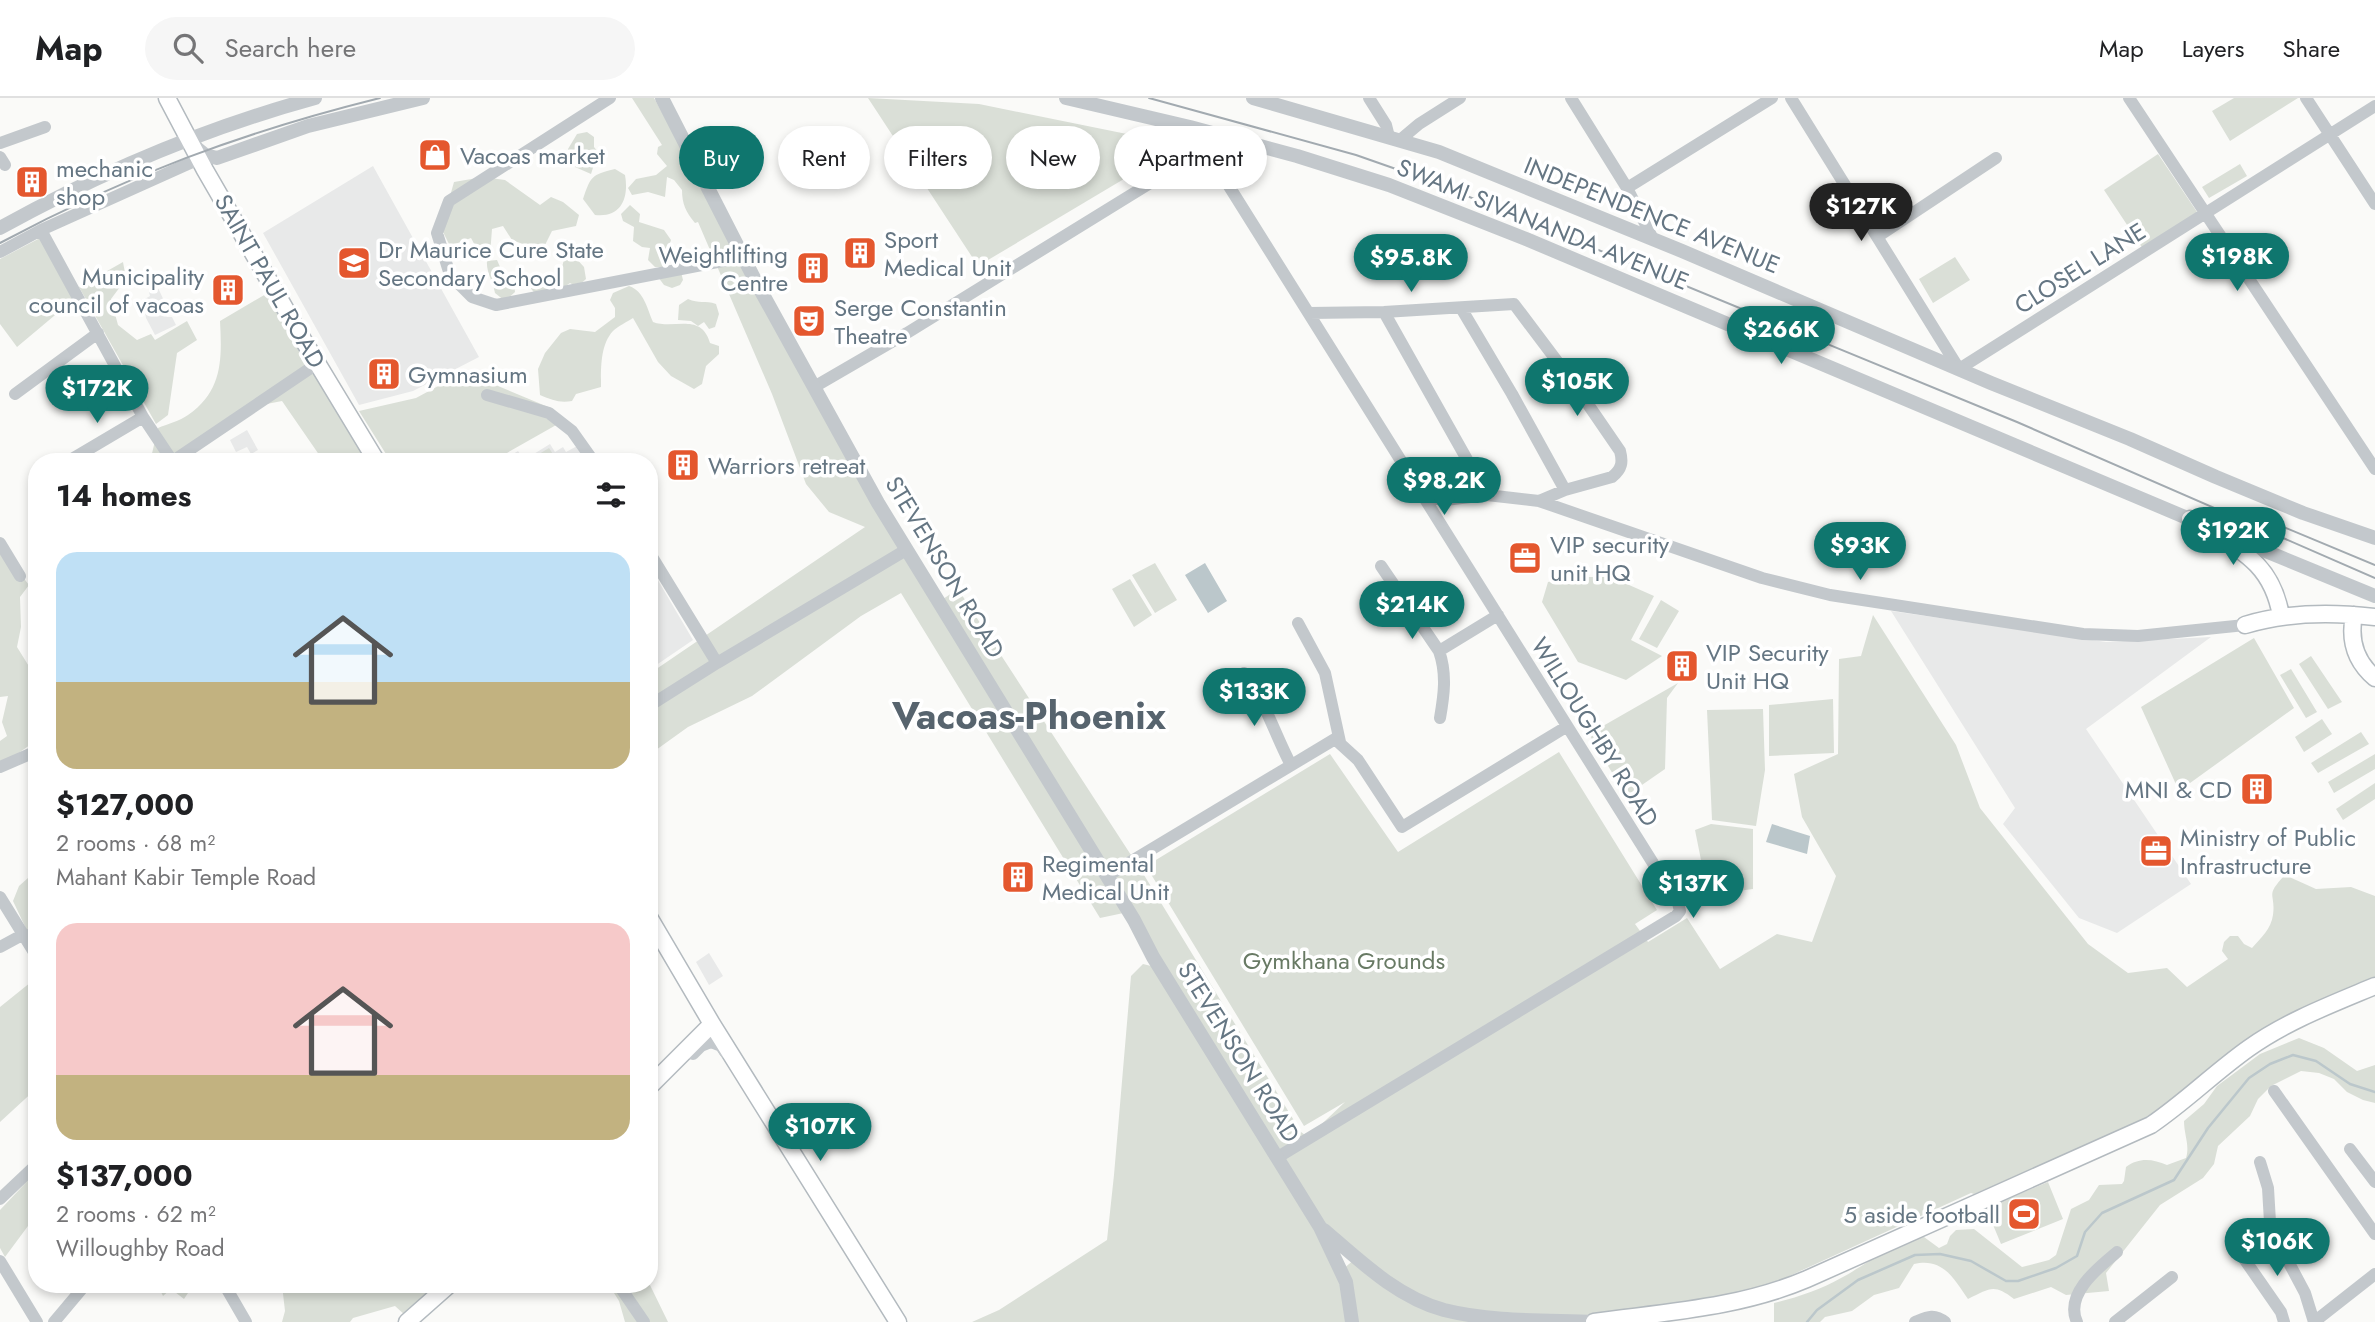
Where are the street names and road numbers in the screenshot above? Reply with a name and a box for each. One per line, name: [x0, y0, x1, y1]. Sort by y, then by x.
street label: INDEPENDENCE AVENUE: [1519, 148, 1785, 282]
street label: SWAMI SIVANANDA AVENUE: [1392, 149, 1694, 299]
street label: SAINT PAUL ROAD: [206, 187, 334, 375]
street label: CLOSEL LANE: [2008, 214, 2152, 322]
street label: STEVENSON ROAD: [877, 469, 1013, 665]
street label: WILLOUGHBY ROAD: [1523, 631, 1667, 833]
street label: STEVENSON ROAD: [1169, 955, 1309, 1149]

